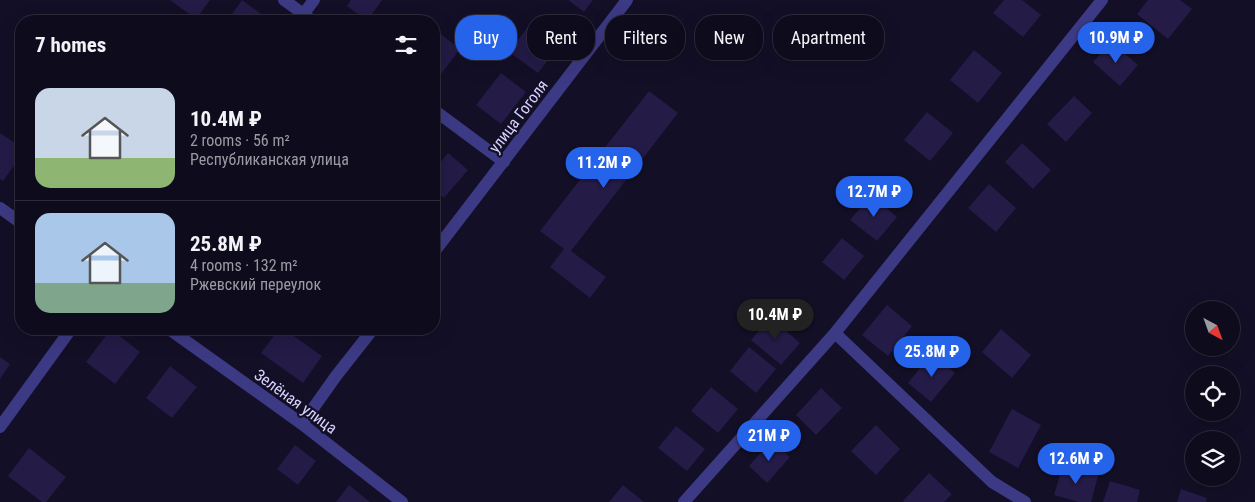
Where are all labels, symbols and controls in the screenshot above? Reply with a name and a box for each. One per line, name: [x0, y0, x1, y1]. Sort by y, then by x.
chip: Buy: [455, 15, 517, 60]
chip: Rent: [527, 15, 595, 60]
chip: Filters: [605, 15, 685, 60]
chip: New: [695, 15, 763, 60]
chip: Apartment: [773, 15, 884, 60]
pin: 10.9M ₽: [1070, 22, 1162, 64]
text: 10.9M ₽: [1089, 28, 1143, 47]
icon: filters: [392, 31, 420, 59]
text: 7 homes: [35, 33, 106, 57]
street label: улица Гоголя: [485, 76, 552, 156]
text: 10.4M ₽: [190, 107, 262, 131]
icon: home: [75, 108, 135, 168]
text: 2 rooms · 56 m²: [190, 131, 290, 150]
pin: 11.2M ₽: [558, 146, 650, 189]
text: Республиканская улица: [190, 150, 349, 169]
text: 11.2M ₽: [577, 153, 631, 172]
pin: 12.7M ₽: [828, 176, 920, 218]
text: 12.7M ₽: [847, 182, 901, 201]
text: 25.8M ₽: [190, 232, 262, 256]
icon: home: [75, 233, 135, 293]
text: 4 rooms · 132 m²: [190, 256, 298, 275]
text: Ржевский переулок: [190, 275, 321, 294]
pin: 10.4M ₽: [729, 298, 821, 341]
north arrow: [1185, 301, 1240, 356]
map controls: [1185, 301, 1240, 486]
text: 10.4M ₽: [748, 305, 802, 324]
pin: 25.8M ₽: [886, 336, 978, 378]
text: 25.8M ₽: [905, 342, 959, 361]
street label: Зелёная улица: [251, 365, 341, 438]
button: locate: [1185, 366, 1240, 421]
pin: 21M ₽: [734, 420, 804, 462]
text: 21M ₽: [748, 426, 790, 445]
button: layers: [1185, 431, 1240, 486]
pin: 12.6M ₽: [1030, 442, 1122, 485]
text: 12.6M ₽: [1049, 449, 1103, 468]

